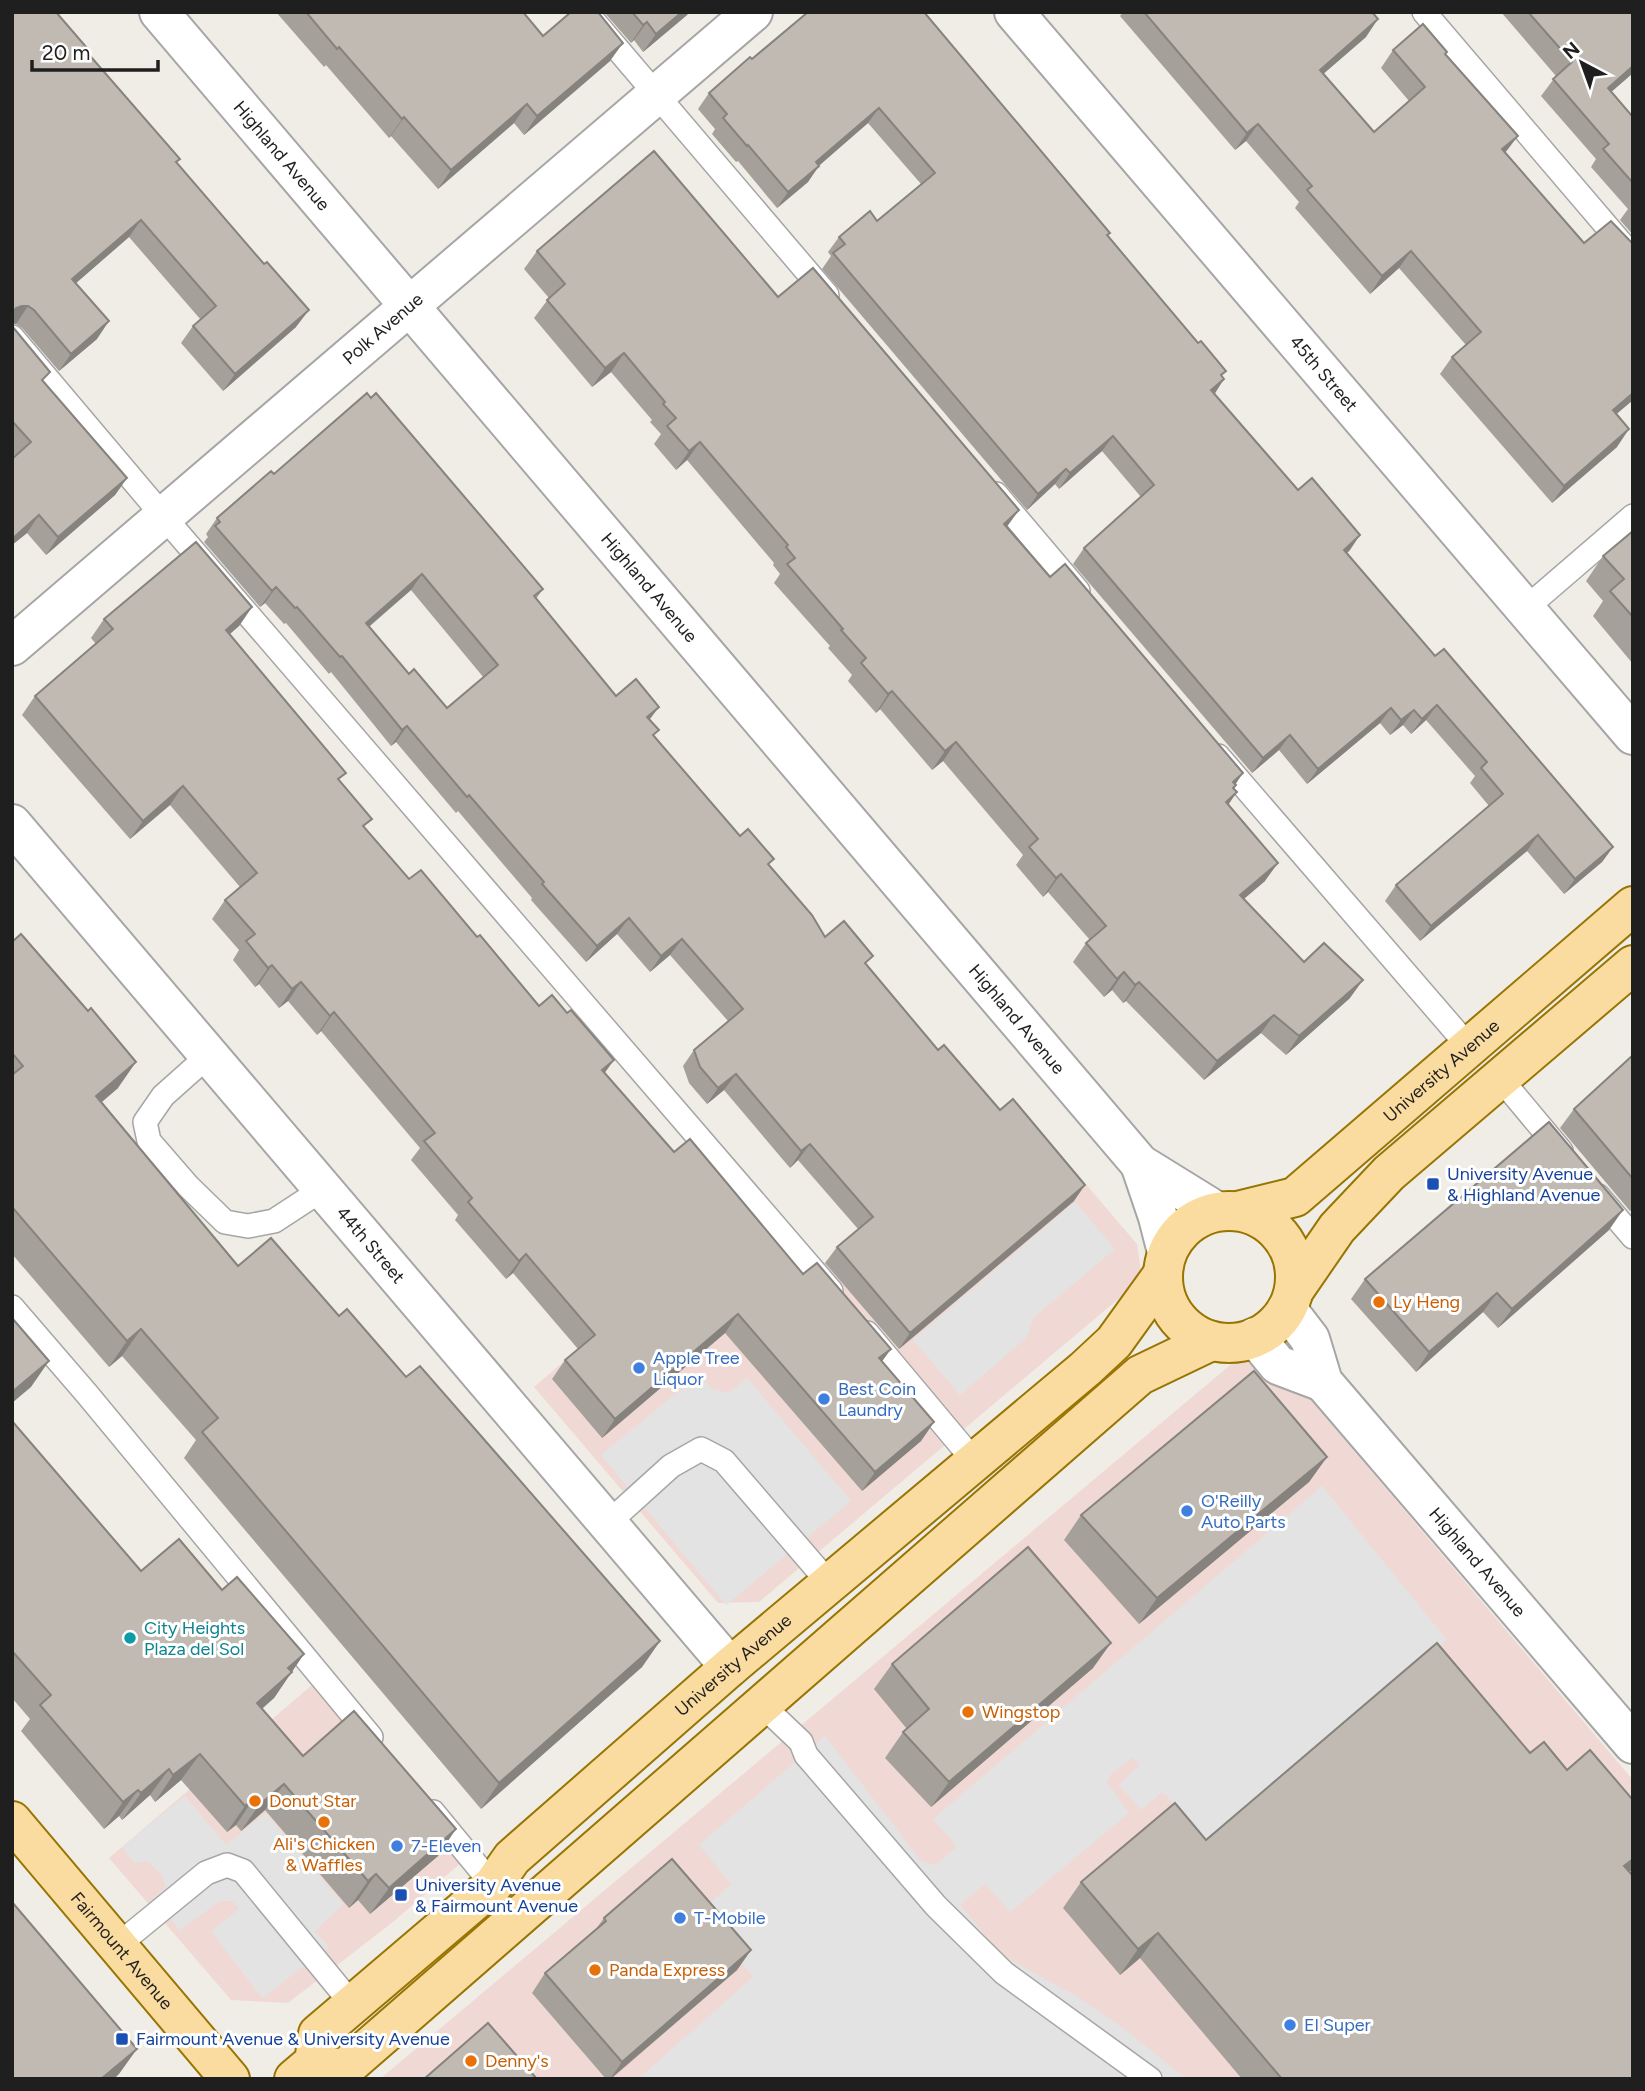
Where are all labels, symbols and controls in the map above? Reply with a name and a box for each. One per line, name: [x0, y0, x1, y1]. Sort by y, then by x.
scale bar: [32, 28, 158, 72]
north arrow: [1547, 28, 1617, 98]
text: N: [1558, 37, 1584, 64]
text: 20 m: [42, 40, 90, 65]
street label: Highland Avenue: [229, 96, 335, 215]
street label: Polk Avenue: [338, 288, 428, 369]
street label: 45th Street: [1285, 331, 1362, 416]
street label: Highland Avenue: [596, 528, 702, 647]
street label: Highland Avenue: [964, 960, 1070, 1079]
street label: University Avenue: [1379, 1015, 1504, 1127]
place label: University Avenue & Highland Avenue: [1447, 1163, 1601, 1206]
marker: University Avenue & Highland Avenue: [1425, 1176, 1441, 1192]
street label: 44th Street: [332, 1202, 410, 1288]
place label: Ly Heng: [1393, 1291, 1460, 1313]
marker: Ly Heng: [1371, 1294, 1387, 1310]
place label: Apple Tree Liquor: [653, 1347, 740, 1390]
marker: Apple Tree Liquor: [631, 1360, 647, 1376]
place label: Best Coin Laundry: [838, 1378, 916, 1421]
marker: Best Coin Laundry: [816, 1391, 832, 1407]
place label: O'Reilly Auto Parts: [1201, 1490, 1286, 1533]
marker: O'Reilly Auto Parts: [1179, 1503, 1195, 1519]
street label: Highland Avenue: [1424, 1503, 1531, 1622]
street label: University Avenue: [671, 1609, 796, 1721]
place label: City Heights Plaza del Sol: [144, 1617, 245, 1660]
marker: City Heights Plaza del Sol: [122, 1630, 138, 1646]
place label: Wingstop: [982, 1701, 1060, 1723]
marker: Wingstop: [960, 1704, 976, 1720]
place label: Donut Star: [269, 1790, 356, 1812]
marker: Donut Star: [247, 1793, 263, 1809]
marker: Ali's Chicken & Waffles: [316, 1814, 332, 1830]
place label: Ali's Chicken & Waffles: [273, 1833, 375, 1876]
place label: 7-Eleven: [411, 1835, 481, 1857]
marker: 7-Eleven: [389, 1838, 405, 1854]
place label: University Avenue & Fairmount Avenue: [415, 1874, 578, 1917]
marker: University Avenue & Fairmount Avenue: [393, 1887, 409, 1903]
street label: Fairmount Avenue: [66, 1888, 178, 2014]
place label: T-Mobile: [694, 1907, 766, 1929]
marker: T-Mobile: [672, 1910, 688, 1926]
place label: Panda Express: [609, 1959, 725, 1981]
marker: Panda Express: [587, 1962, 603, 1978]
place label: El Super: [1304, 2014, 1371, 2036]
marker: El Super: [1282, 2017, 1298, 2033]
place label: Fairmount Avenue & University Avenue: [136, 2028, 450, 2050]
marker: Fairmount Avenue & University Avenue: [114, 2031, 130, 2047]
place label: Denny's: [485, 2050, 549, 2072]
marker: Denny's: [463, 2053, 479, 2069]

